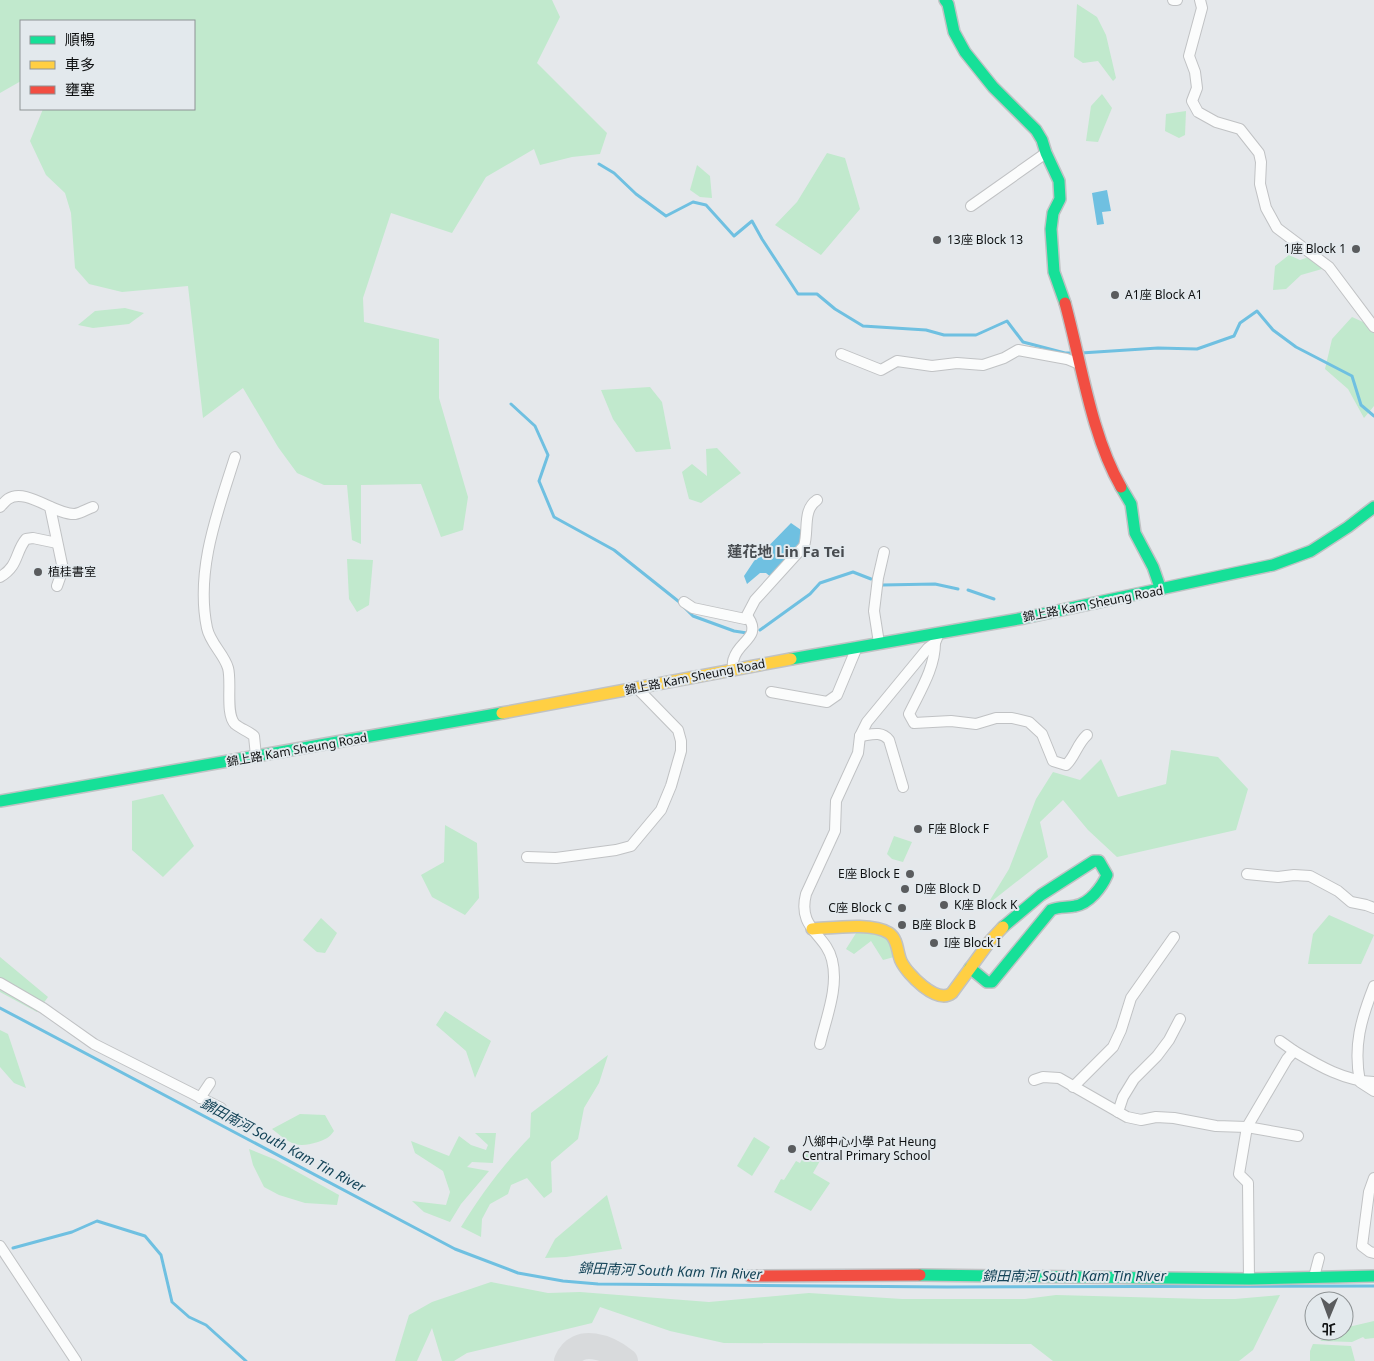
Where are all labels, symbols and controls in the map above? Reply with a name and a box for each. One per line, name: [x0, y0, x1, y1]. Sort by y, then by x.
legend: [20, 20, 195, 110]
text: 順暢: [65, 29, 95, 49]
text: 車多: [65, 54, 95, 74]
text: 壅塞: [65, 79, 95, 99]
place label: 13座 Block 13: [947, 231, 1023, 248]
marker: 13座 Block 13: [931, 234, 943, 246]
place label: 1座 Block 1: [1284, 240, 1346, 257]
marker: 1座 Block 1: [1350, 243, 1362, 255]
place label: A1座 Block A1: [1125, 286, 1203, 303]
marker: A1座 Block A1: [1109, 289, 1121, 301]
district label: 蓮花地 Lin Fa Tei: [727, 541, 845, 561]
place label: 植桂書室: [48, 563, 96, 580]
marker: 植桂書室: [32, 566, 44, 578]
street label: 錦上路 Kam Sheung Road: [1021, 582, 1164, 625]
street label: 錦上路 Kam Sheung Road: [623, 655, 766, 698]
street label: 錦上路 Kam Sheung Road: [225, 729, 369, 770]
place label: F座 Block F: [928, 820, 989, 837]
marker: F座 Block F: [912, 823, 924, 835]
place label: E座 Block E: [838, 865, 900, 882]
marker: E座 Block E: [904, 868, 916, 880]
place label: D座 Block D: [915, 880, 981, 897]
marker: D座 Block D: [899, 883, 911, 895]
place label: K座 Block K: [954, 896, 1018, 913]
place label: C座 Block C: [828, 899, 892, 916]
marker: K座 Block K: [938, 899, 950, 911]
marker: C座 Block C: [896, 902, 908, 914]
place label: B座 Block B: [912, 916, 976, 933]
marker: B座 Block B: [896, 919, 908, 931]
place label: I座 Block I: [944, 934, 1001, 951]
marker: I座 Block I: [928, 937, 940, 949]
water label: 錦田南河 South Kam Tin River: [198, 1093, 369, 1196]
place label: 八鄉中心小學 Pat Heung Central Primary School: [802, 1133, 936, 1164]
marker: 八鄉中心小學 Pat Heung Central Primary School: [786, 1143, 798, 1155]
water label: 錦田南河 South Kam Tin River: [578, 1258, 763, 1283]
water label: 錦田南河 South Kam Tin River: [982, 1266, 1166, 1285]
north arrow: [1304, 1291, 1354, 1341]
text: 北: [1322, 1320, 1336, 1339]

